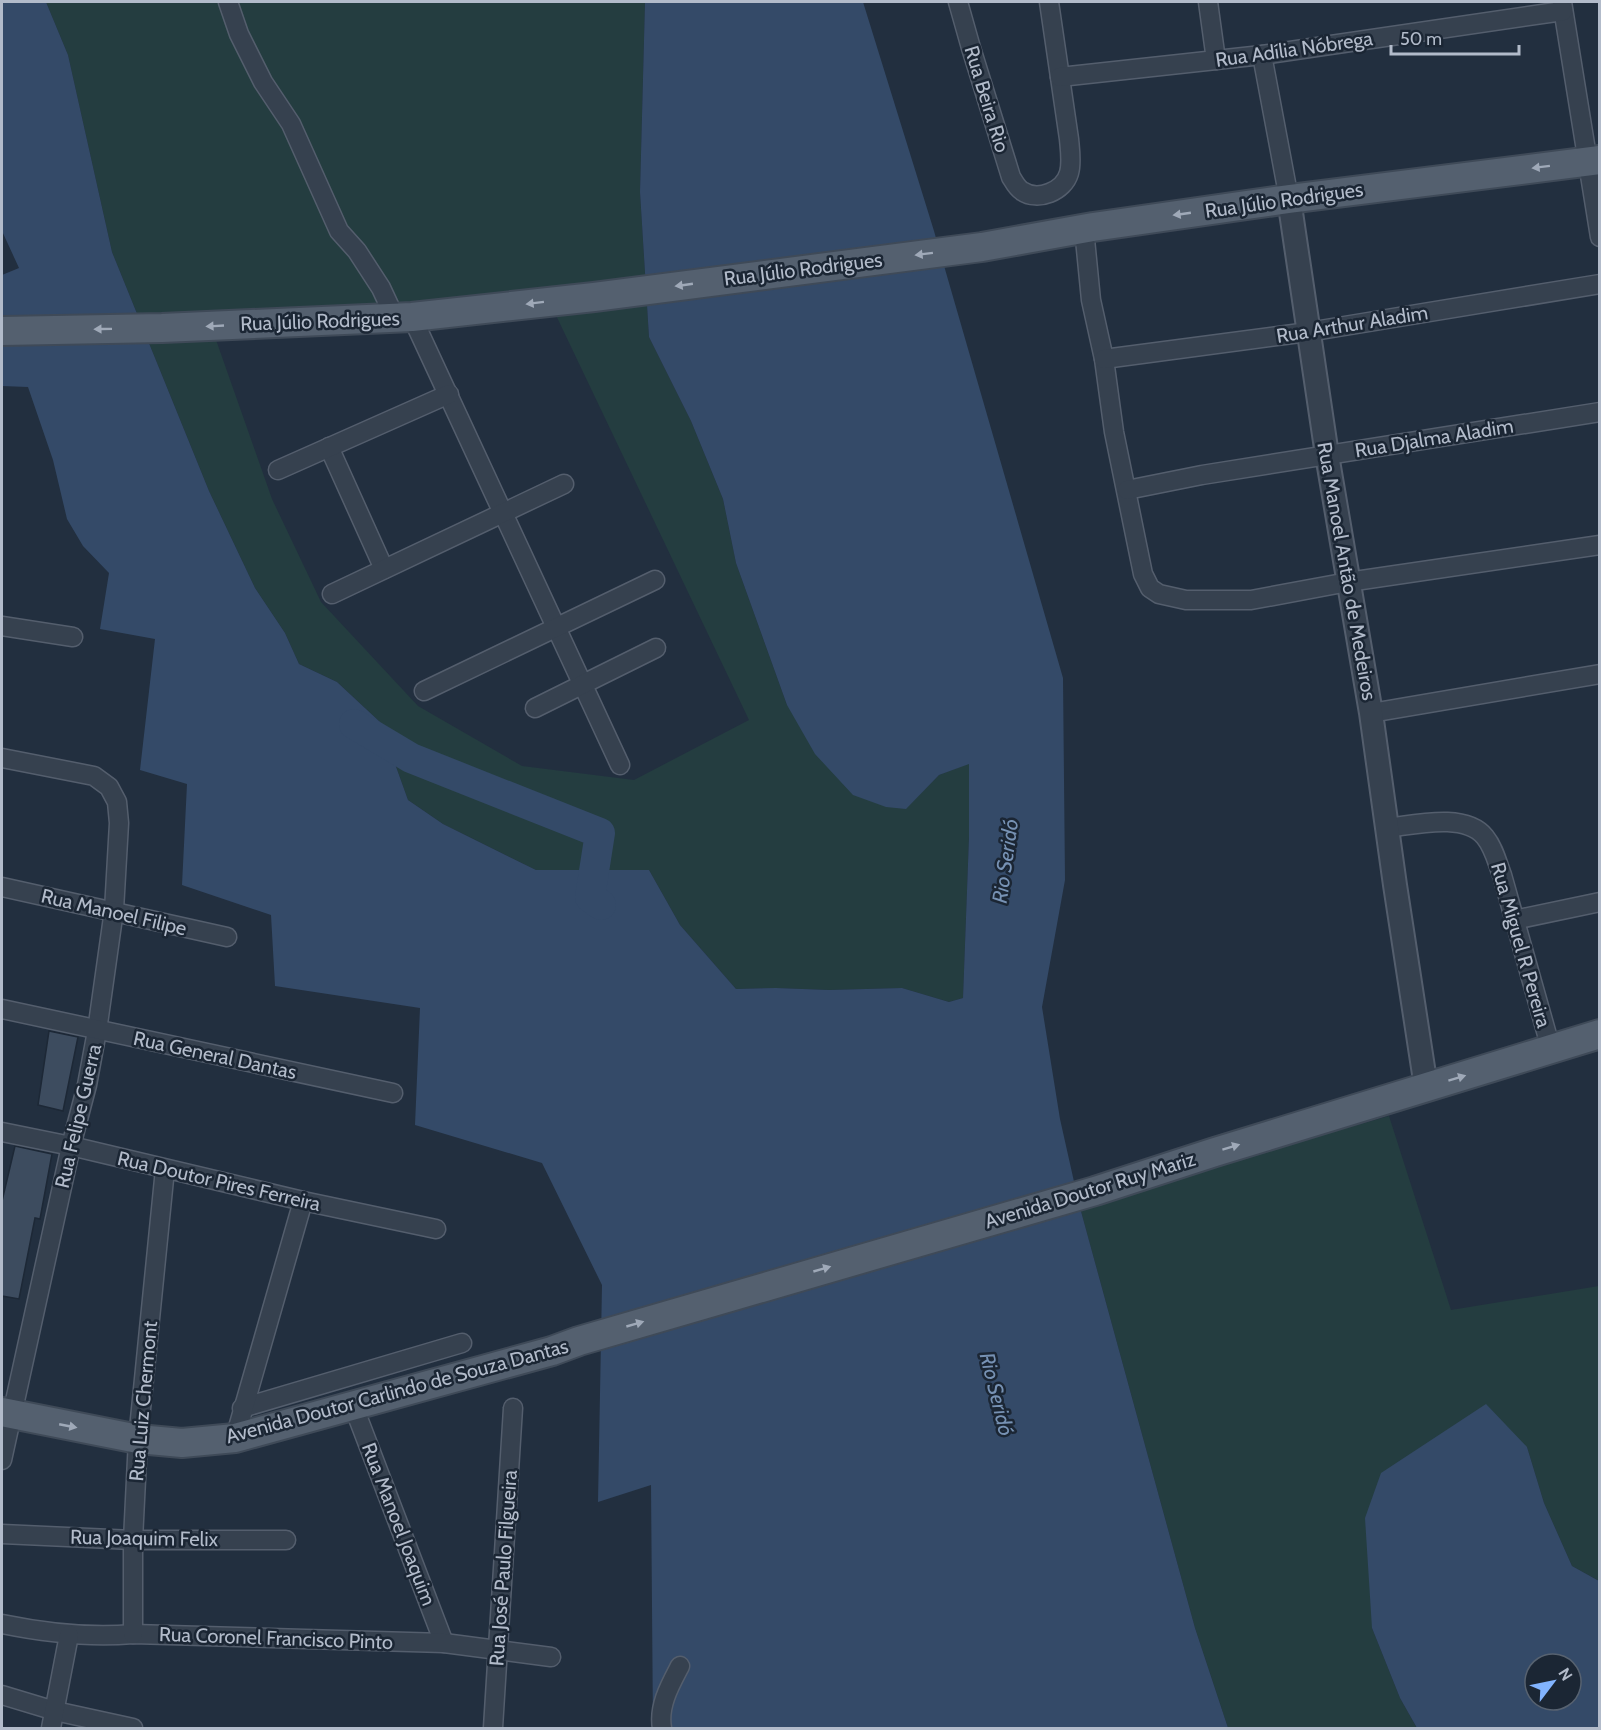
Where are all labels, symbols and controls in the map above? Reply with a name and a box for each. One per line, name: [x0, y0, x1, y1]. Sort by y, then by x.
scale bar: [1391, 18, 1518, 56]
street label: Rua Adília Nóbrega: [1214, 26, 1375, 72]
text: 50 m: [1400, 28, 1442, 50]
street label: Rua Beira Rio: [959, 43, 1015, 155]
one-way arrow: [1532, 163, 1551, 172]
street label: Rua Júlio Rodrigues: [1203, 177, 1365, 223]
one-way arrow: [1172, 210, 1191, 219]
street label: Rua Júlio Rodrigues: [722, 247, 884, 291]
one-way arrow: [914, 249, 933, 259]
one-way arrow: [674, 280, 693, 289]
one-way arrow: [526, 298, 545, 308]
street label: Rua Arthur Aladim: [1274, 300, 1430, 348]
street label: Rua Júlio Rodrigues: [240, 306, 400, 336]
one-way arrow: [206, 321, 225, 330]
one-way arrow: [94, 324, 113, 334]
street label: Rua Djalma Aladim: [1353, 414, 1515, 462]
street label: Rua Manoel Antão de Medeiros: [1312, 440, 1382, 702]
water label: Rio Seridó: [987, 817, 1023, 905]
street label: Rua Miguel R Pereira: [1486, 860, 1556, 1031]
street label: Rua Manoel Filipe: [39, 884, 189, 940]
street label: Rua General Dantas: [131, 1026, 299, 1084]
street label: Rua Felipe Guerra: [50, 1041, 106, 1190]
one-way arrow: [1448, 1073, 1466, 1082]
one-way arrow: [1222, 1142, 1240, 1151]
street label: Rua Doutor Pires Ferreira: [115, 1146, 323, 1216]
street label: Avenida Doutor Ruy Mariz: [982, 1146, 1198, 1234]
one-way arrow: [814, 1264, 832, 1273]
one-way arrow: [626, 1319, 644, 1328]
street label: Rua Luiz Chermont: [124, 1320, 162, 1482]
street label: Avenida Doutor Carlindo de Souza Dantas: [223, 1334, 571, 1448]
water label: Rio Seridó: [975, 1350, 1019, 1438]
one-way arrow: [58, 1422, 77, 1431]
street label: Rua Manoel Joaquim: [357, 1439, 441, 1609]
street label: Rua José Paulo Filgueira: [484, 1469, 522, 1667]
street label: Rua Joaquim Felix: [70, 1525, 219, 1551]
street label: Rua Coronel Francisco Pinto: [159, 1622, 393, 1654]
north arrow: [1523, 1652, 1583, 1712]
text: N: [1554, 1664, 1576, 1684]

